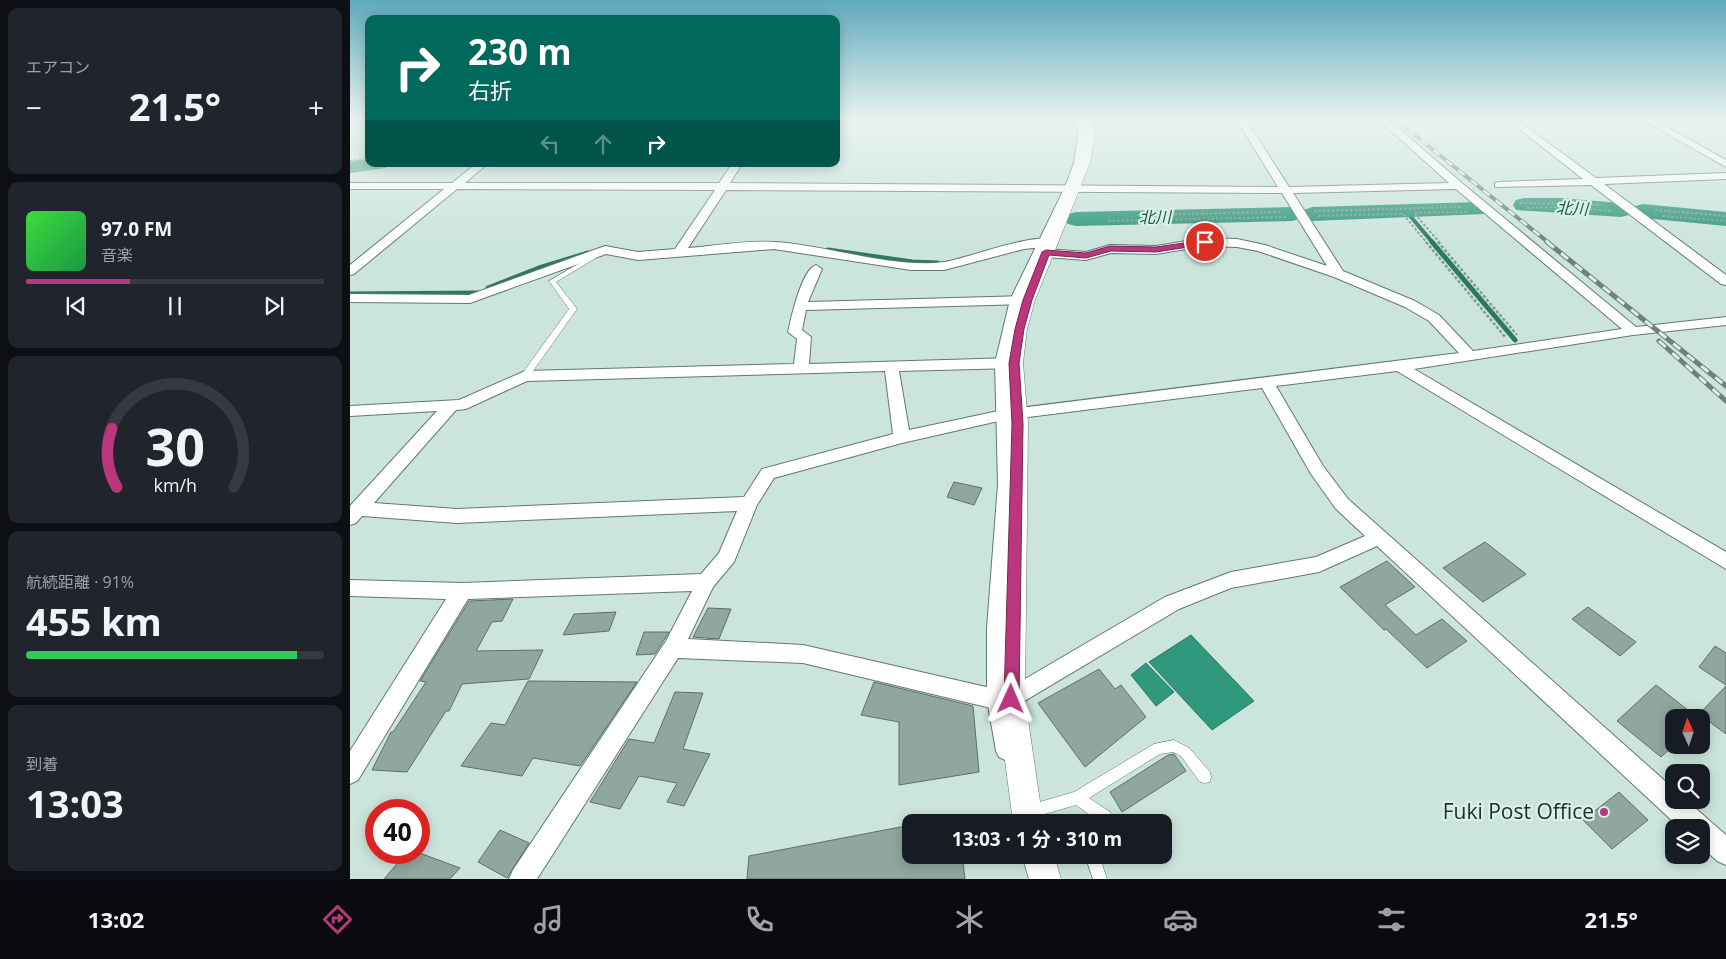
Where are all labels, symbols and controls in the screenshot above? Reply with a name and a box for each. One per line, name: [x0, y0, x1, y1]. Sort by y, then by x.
text: 230 m: [468, 28, 572, 75]
icon: right: [385, 35, 450, 100]
text: エアコン: [26, 56, 90, 78]
text: 右折: [468, 75, 512, 105]
text: 21.5°: [129, 80, 221, 132]
text: −: [26, 88, 42, 126]
text: +: [308, 88, 324, 126]
icon: left: [536, 130, 564, 158]
icon: ahead: [589, 130, 617, 158]
icon: right: [642, 130, 670, 158]
water label: 北川: [1555, 196, 1591, 220]
water label: 北川: [1139, 206, 1173, 228]
text: 97.0 FM: [101, 216, 172, 242]
pin: [1184, 221, 1226, 263]
icon: arrive: [1191, 228, 1219, 256]
text: 音楽: [101, 244, 133, 266]
icon: previous: [62, 292, 90, 320]
icon: pause: [161, 292, 189, 320]
icon: next: [260, 292, 288, 320]
text: 30: [145, 410, 205, 481]
text: km/h: [153, 473, 197, 497]
text: 航続距離 · 91%: [26, 571, 134, 593]
text: 455 km: [26, 595, 162, 647]
position arrow: [984, 672, 1036, 724]
north arrow: [1665, 709, 1710, 754]
map controls: [1665, 709, 1710, 864]
text: 到着: [26, 753, 58, 775]
button: search: [1665, 764, 1710, 809]
text: 13:03: [26, 777, 124, 829]
place label: Fuki Post Office: [1443, 797, 1594, 825]
speed limit sign: 40: [365, 799, 430, 864]
marker: Fuki Post Office: [1598, 806, 1610, 818]
button: layers: [1665, 819, 1710, 864]
text: 13:03 · 1 分 · 310 m: [952, 826, 1122, 852]
icon: directions: [320, 902, 355, 937]
icon: music: [531, 902, 566, 937]
icon: phone: [742, 902, 777, 937]
icon: climate: [952, 902, 987, 937]
icon: car: [1163, 902, 1198, 937]
icon: filters: [1374, 902, 1409, 937]
text: 13:02: [88, 904, 144, 934]
text: 21.5°: [1585, 904, 1638, 934]

